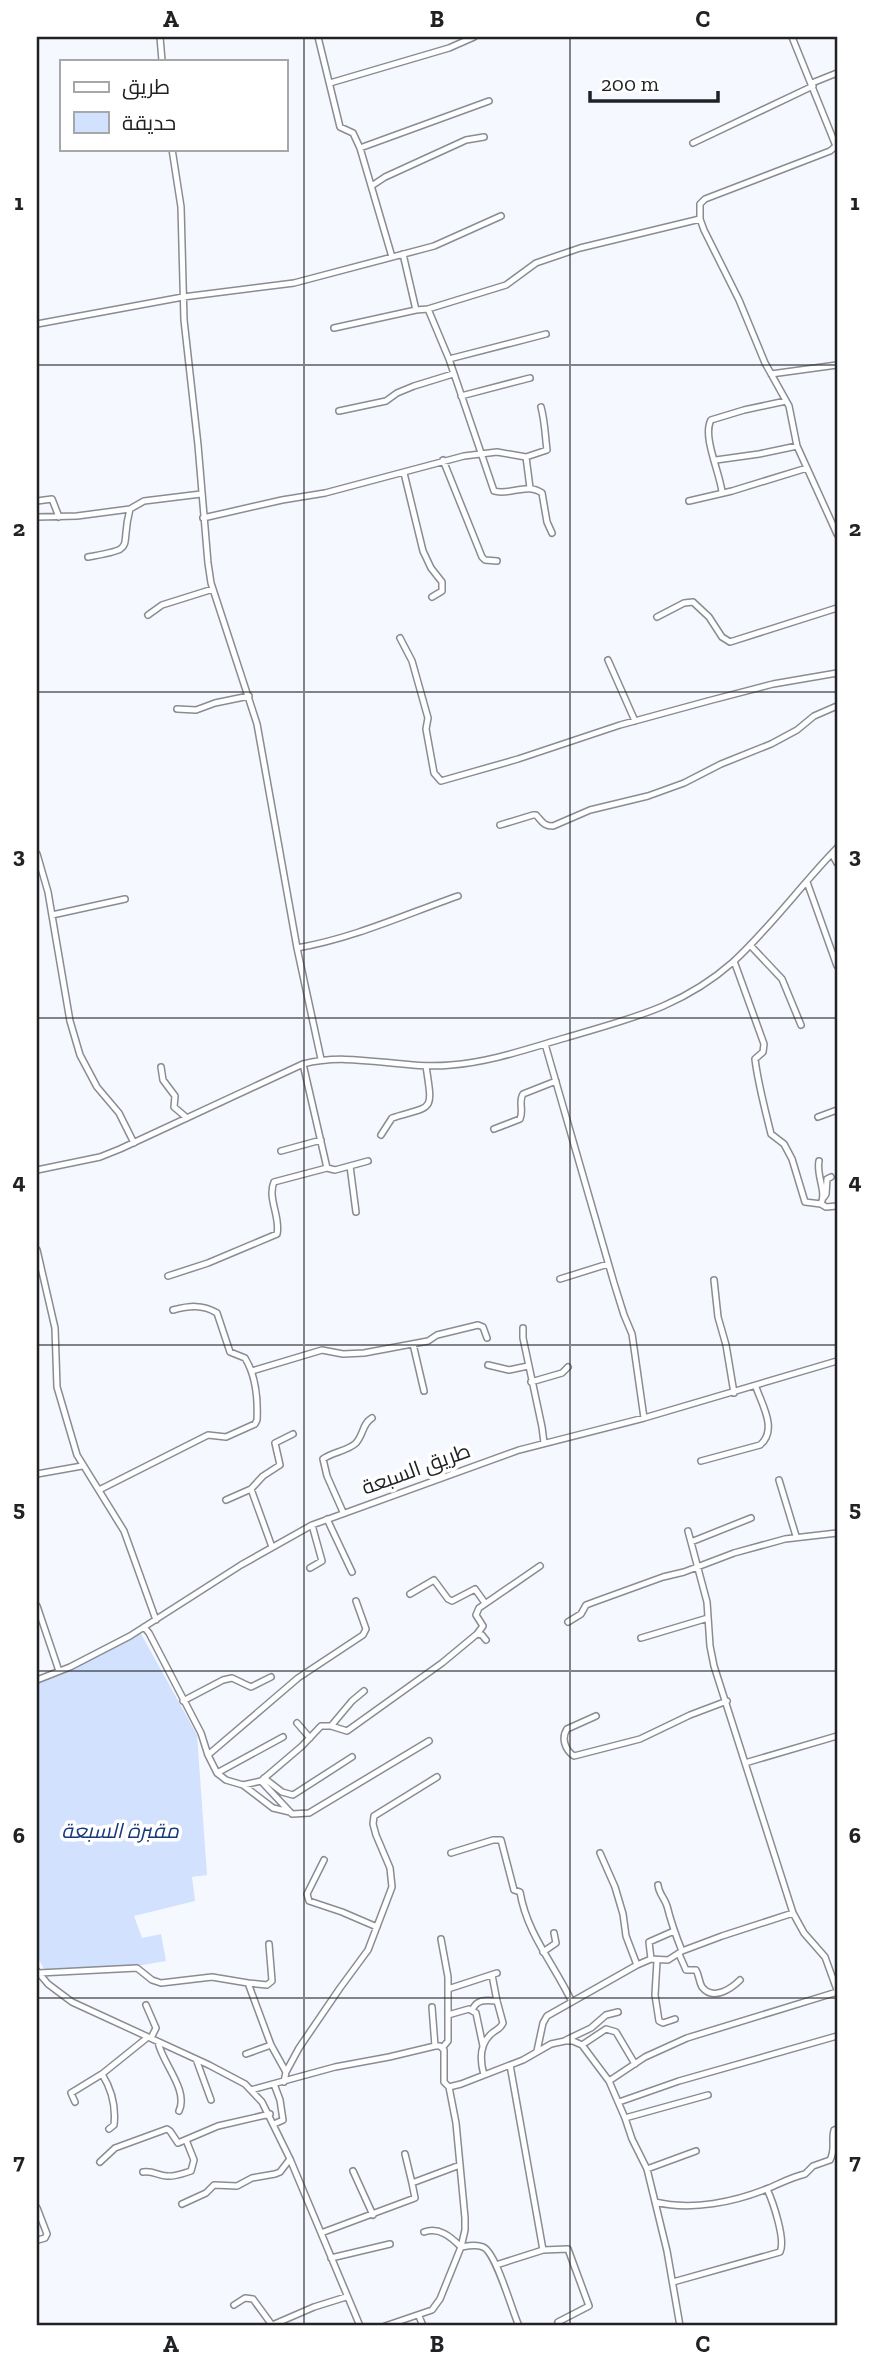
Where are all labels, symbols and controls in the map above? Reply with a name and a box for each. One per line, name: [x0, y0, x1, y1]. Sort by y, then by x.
text: A: [163, 5, 179, 33]
text: B: [430, 5, 444, 33]
text: C: [696, 5, 710, 33]
legend: [60, 60, 287, 150]
scale bar: [590, 60, 718, 104]
text: 200 m: [601, 71, 659, 96]
text: طريق: [122, 74, 170, 100]
text: حديقة: [122, 110, 176, 135]
text: 1: [14, 188, 24, 216]
text: 1: [850, 188, 860, 216]
text: 2: [13, 514, 25, 542]
text: 2: [849, 514, 861, 542]
text: 3: [13, 841, 25, 869]
text: 3: [849, 841, 861, 869]
text: 4: [12, 1167, 26, 1195]
text: 4: [848, 1167, 862, 1195]
street label: طريق السبعة: [358, 1437, 474, 1501]
text: 5: [13, 1494, 25, 1522]
text: 5: [849, 1494, 861, 1522]
park label: مقبرة السبعة: [61, 1818, 179, 1843]
text: 6: [13, 1821, 25, 1849]
text: 6: [849, 1821, 861, 1849]
text: 7: [13, 2147, 25, 2175]
text: 7: [849, 2147, 861, 2175]
text: A: [163, 2330, 179, 2358]
text: B: [430, 2330, 444, 2358]
text: C: [696, 2330, 710, 2358]

